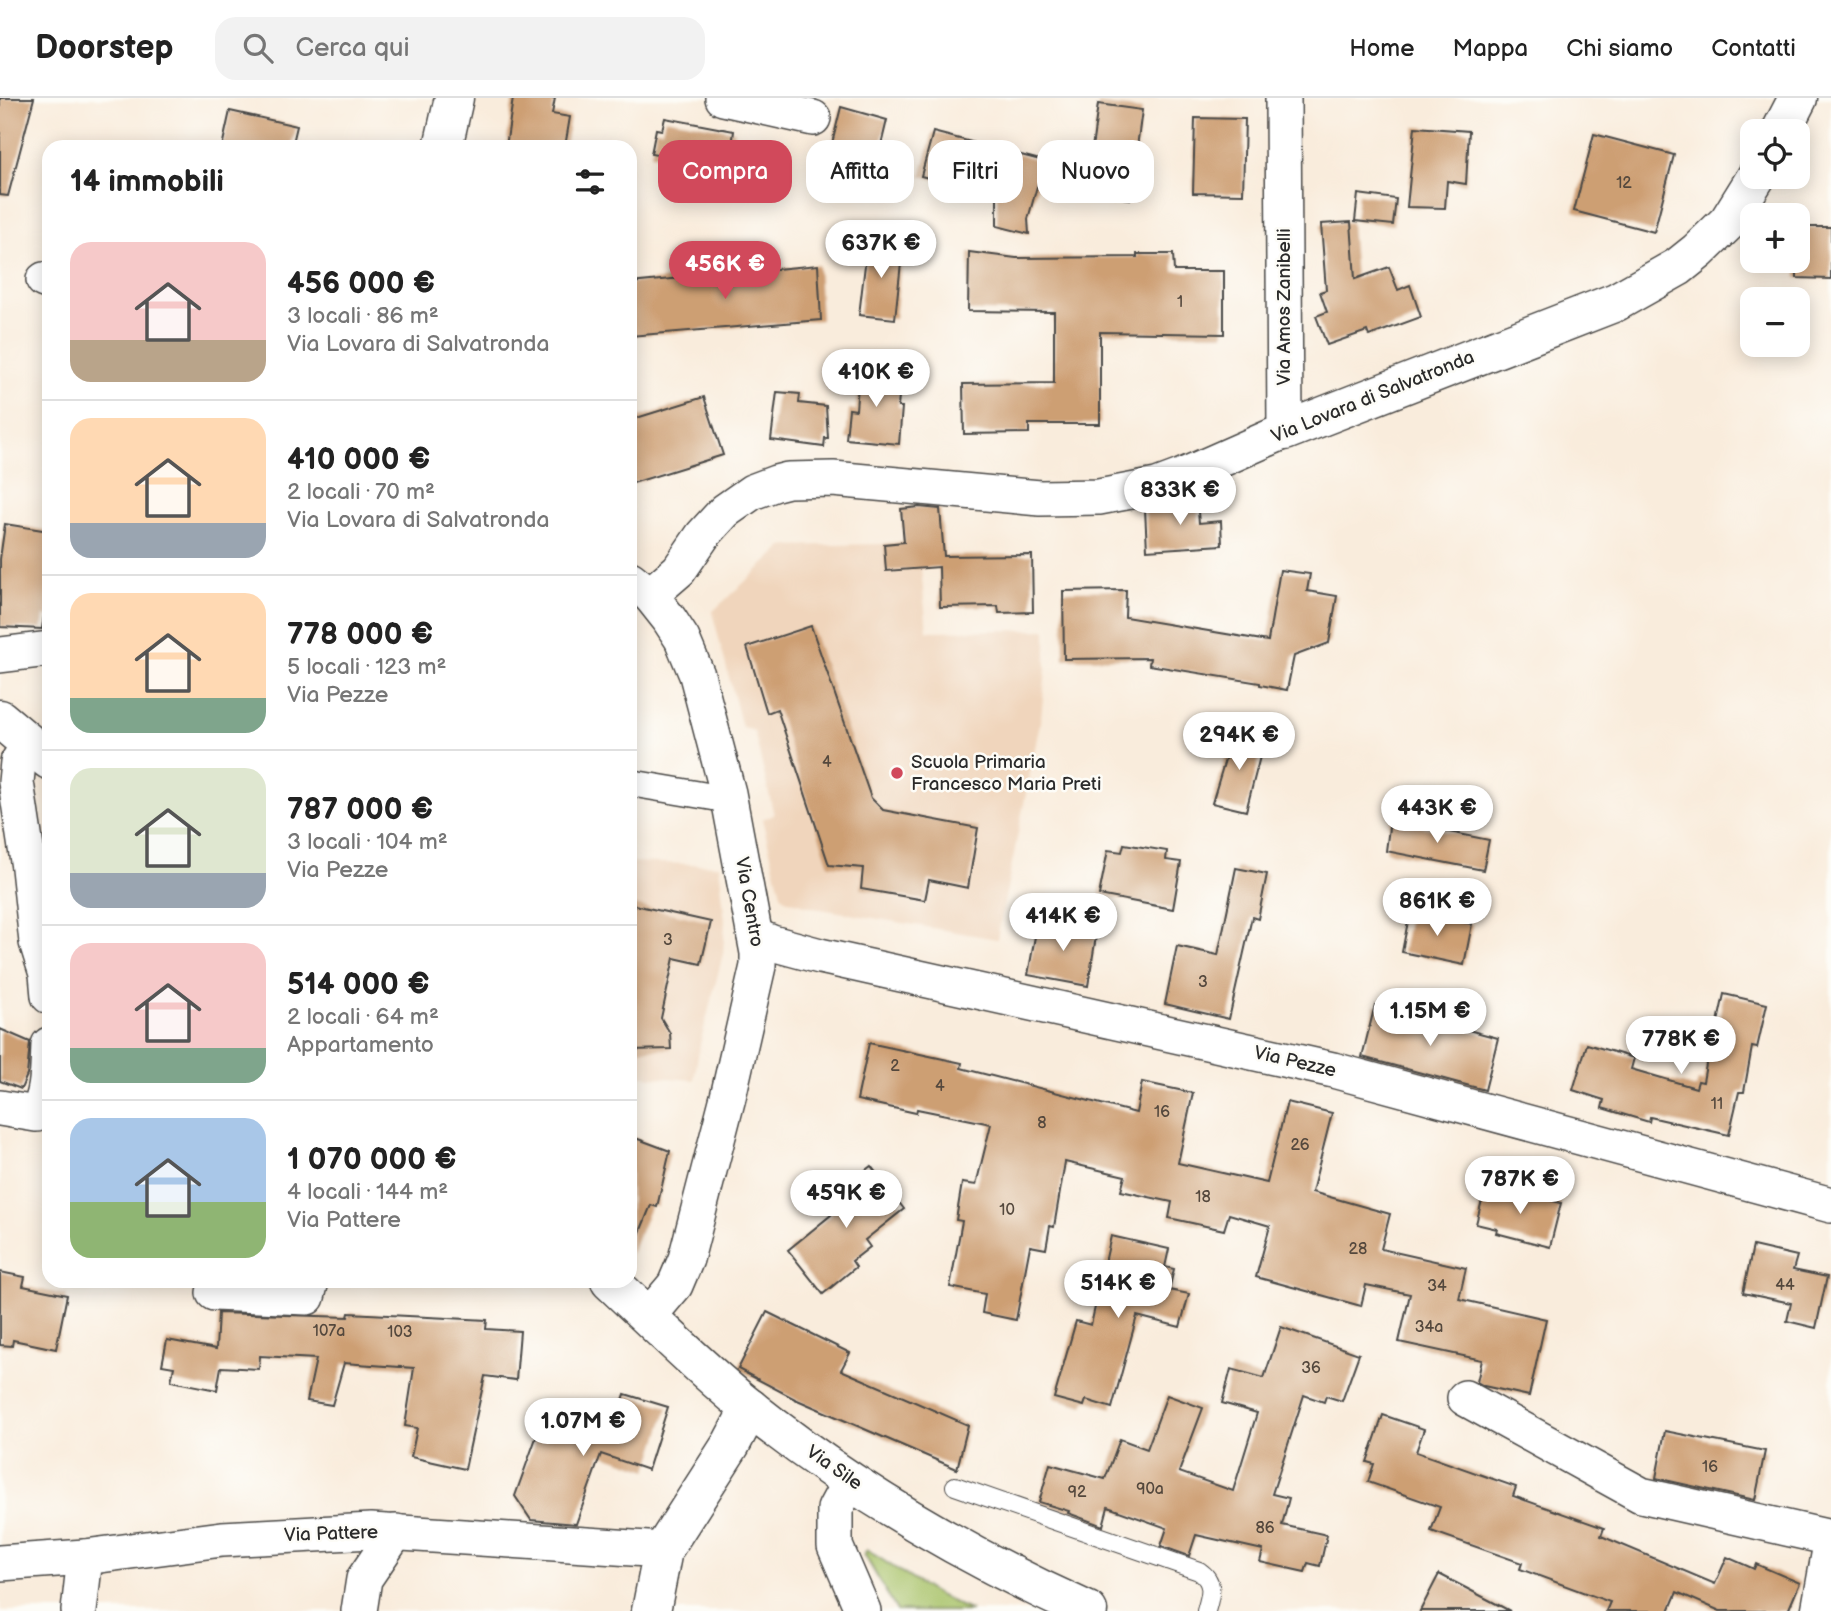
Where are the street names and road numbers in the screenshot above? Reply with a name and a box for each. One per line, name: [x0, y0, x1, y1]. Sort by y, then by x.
street label: Via Amos Zanibelli: [1273, 228, 1296, 386]
street label: Via Lovara di Salvatronda: [1268, 346, 1478, 448]
street label: Via Centro: [730, 855, 768, 949]
street label: Via Pezze: [1252, 1041, 1338, 1083]
street label: Via Sile: [802, 1441, 866, 1495]
street label: Via Pattere: [284, 1521, 378, 1547]

